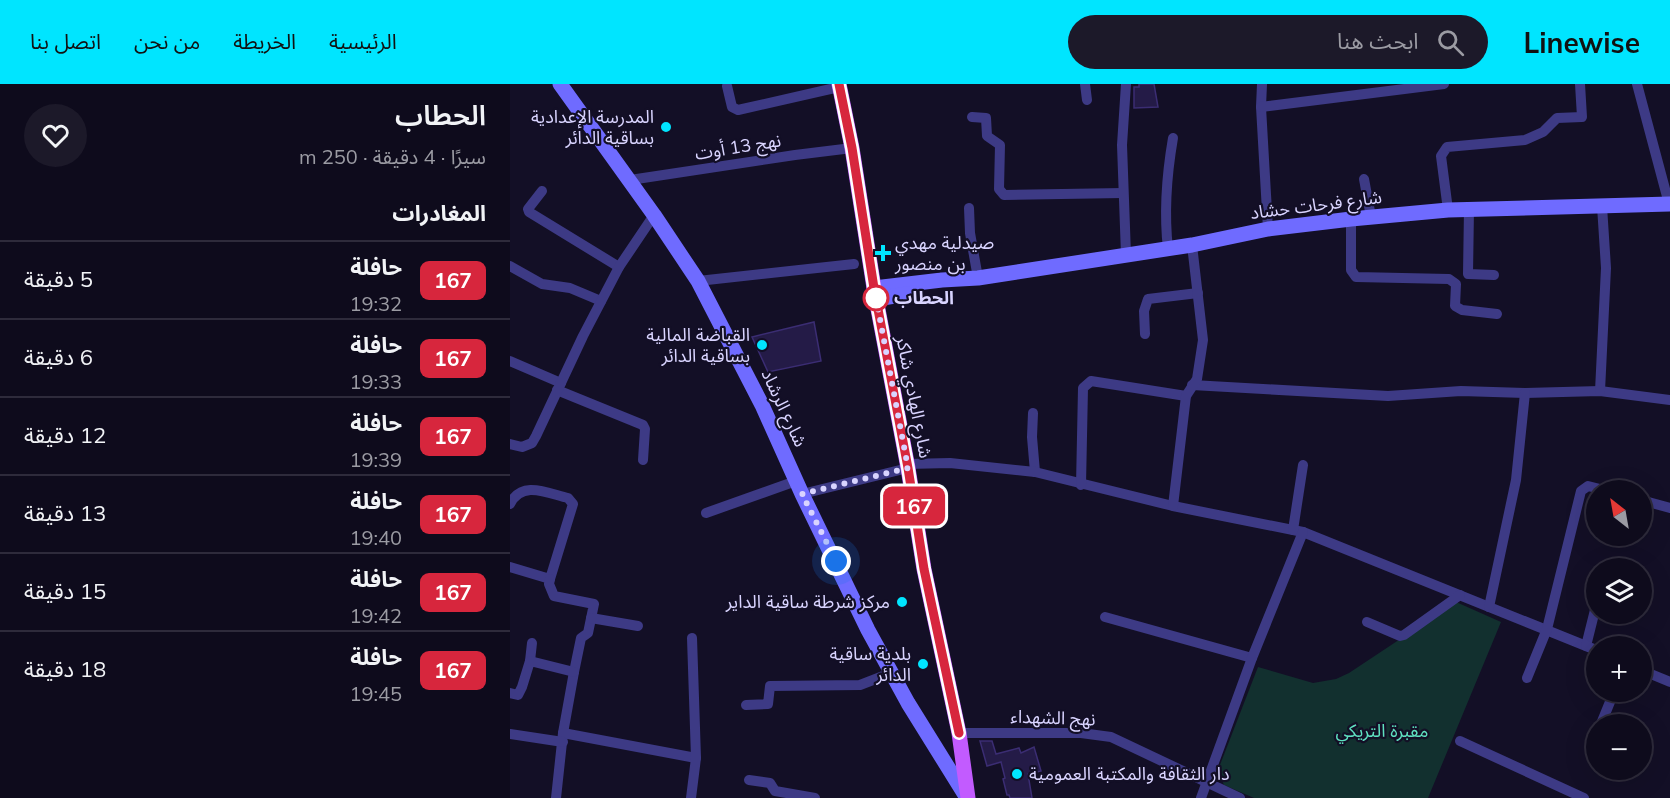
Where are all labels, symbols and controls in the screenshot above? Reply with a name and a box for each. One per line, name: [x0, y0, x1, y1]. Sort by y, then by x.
search box: [1068, 15, 1488, 69]
text: Linewise: [1524, 25, 1640, 60]
icon: search: [1434, 26, 1467, 59]
text: ابحث هنا: [1337, 27, 1419, 55]
text: اتصل بنا: [30, 28, 101, 54]
text: من نحن: [134, 28, 200, 54]
text: الخريطة: [233, 28, 296, 54]
text: الرئيسية: [329, 28, 397, 54]
text: الحطاب: [395, 97, 486, 132]
button: heart: [24, 104, 87, 167]
place label: المدرسة الإعدادية بساقية الدائر: [531, 105, 654, 149]
marker: المدرسة الإعدادية بساقية الدائر: [659, 120, 673, 134]
street label: نهج 13 أوت: [693, 128, 783, 167]
text: سيرًا · 4 دقيقة · 250 m: [299, 144, 486, 169]
street label: شارع فرحات حشاد: [1249, 185, 1383, 227]
text: المغادرات: [392, 199, 486, 227]
place label: صيدلية مهدي بن منصور: [894, 231, 994, 275]
marker: صيدلية مهدي بن منصور: [876, 246, 890, 260]
text: حافلة: [350, 253, 402, 281]
text: 5 دقيقة: [24, 265, 93, 293]
text: 167: [434, 267, 472, 293]
marker: الحطاب: [863, 285, 889, 311]
place label: الحطاب: [894, 286, 954, 309]
text: 19:32: [349, 291, 402, 316]
place label: القباضة المالية بساقية الدائر: [646, 323, 750, 367]
text: حافلة: [350, 331, 402, 359]
street label: شارع الهادي شاكر: [888, 333, 938, 461]
marker: القباضة المالية بساقية الدائر: [755, 338, 769, 352]
text: 6 دقيقة: [24, 343, 93, 371]
text: 167: [434, 345, 472, 371]
street label: شارع الرشاد: [754, 365, 812, 452]
text: 19:33: [349, 369, 402, 394]
text: حافلة: [350, 409, 402, 437]
text: 12 دقيقة: [24, 421, 106, 449]
text: 167: [434, 423, 472, 449]
text: 19:39: [349, 447, 402, 472]
north arrow: [1586, 480, 1652, 546]
map controls: [1586, 480, 1652, 780]
line badge: 167: [880, 486, 948, 526]
text: حافلة: [350, 487, 402, 515]
text: 167: [895, 493, 933, 519]
text: 13 دقيقة: [24, 499, 106, 527]
text: 167: [434, 501, 472, 527]
text: 19:40: [349, 525, 402, 550]
your location: [821, 546, 851, 576]
button: layers: [1586, 558, 1652, 624]
text: حافلة: [350, 565, 402, 593]
text: 15 دقيقة: [24, 577, 106, 605]
text: 167: [434, 579, 472, 605]
place label: مركز شرطة ساقية الداير: [725, 590, 890, 613]
marker: مركز شرطة ساقية الداير: [895, 595, 909, 609]
text: 19:42: [349, 603, 402, 628]
button: +: [1586, 636, 1652, 702]
place label: بلدية ساقية الدائر: [829, 642, 911, 686]
text: حافلة: [350, 643, 402, 671]
text: 18 دقيقة: [24, 655, 106, 683]
text: 167: [434, 657, 472, 683]
marker: بلدية ساقية الدائر: [916, 657, 930, 671]
text: 19:45: [349, 681, 402, 706]
street label: نهج الشهداء: [1010, 705, 1096, 732]
button: −: [1586, 714, 1652, 780]
park label: مقبرة التريكي: [1336, 719, 1428, 744]
place label: دار الثقافة والمكتبة العمومية: [1029, 762, 1230, 785]
marker: دار الثقافة والمكتبة العمومية: [1010, 767, 1024, 781]

